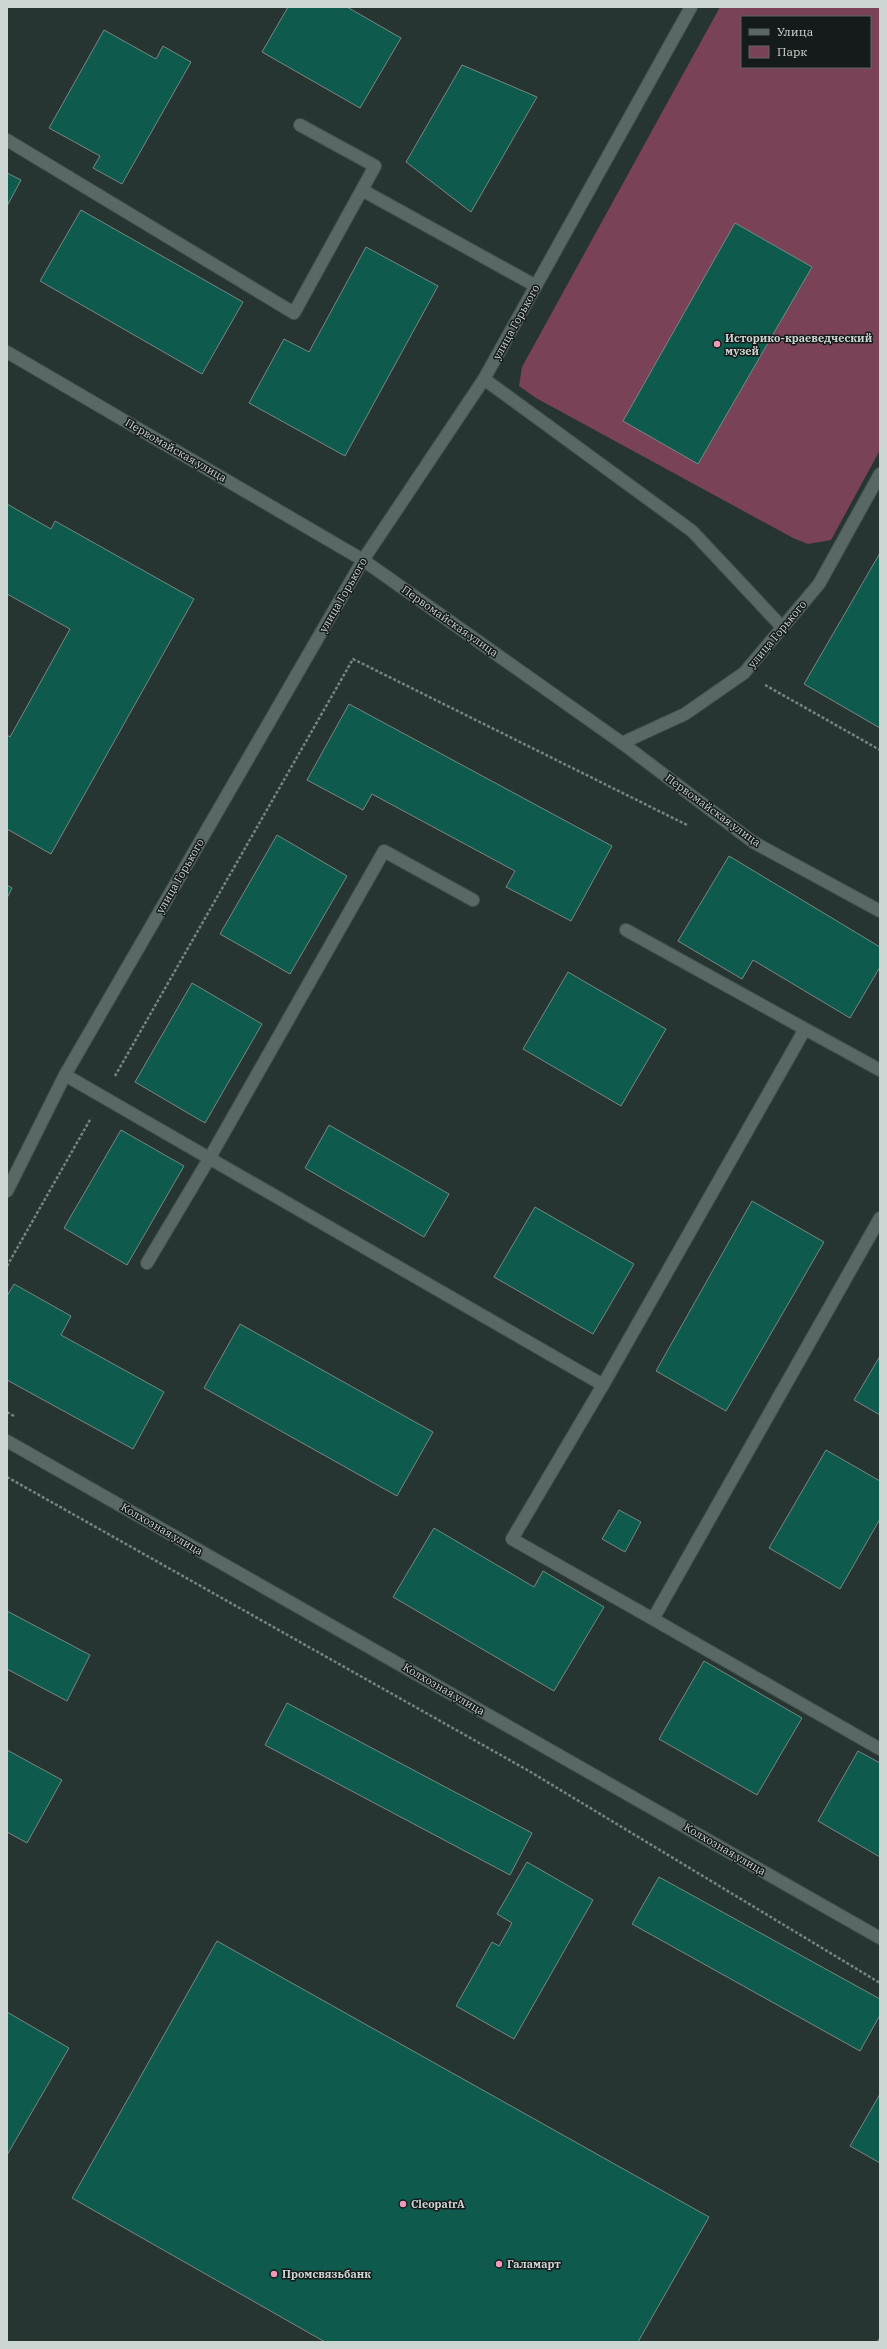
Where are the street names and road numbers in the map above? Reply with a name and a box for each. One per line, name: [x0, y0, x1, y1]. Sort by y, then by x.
street label: улица Горького: [490, 282, 542, 362]
street label: Первомайская улица: [123, 415, 229, 485]
street label: улица Горького: [316, 555, 370, 635]
street label: Первомайская улица: [399, 582, 501, 660]
street label: улица Горького: [745, 597, 809, 671]
street label: Первомайская улица: [662, 771, 764, 849]
street label: улица Горького: [153, 836, 207, 916]
street label: Колхозная улица: [118, 1500, 206, 1558]
street label: Колхозная улица: [400, 1660, 488, 1718]
street label: Колхозная улица: [681, 1820, 769, 1878]

